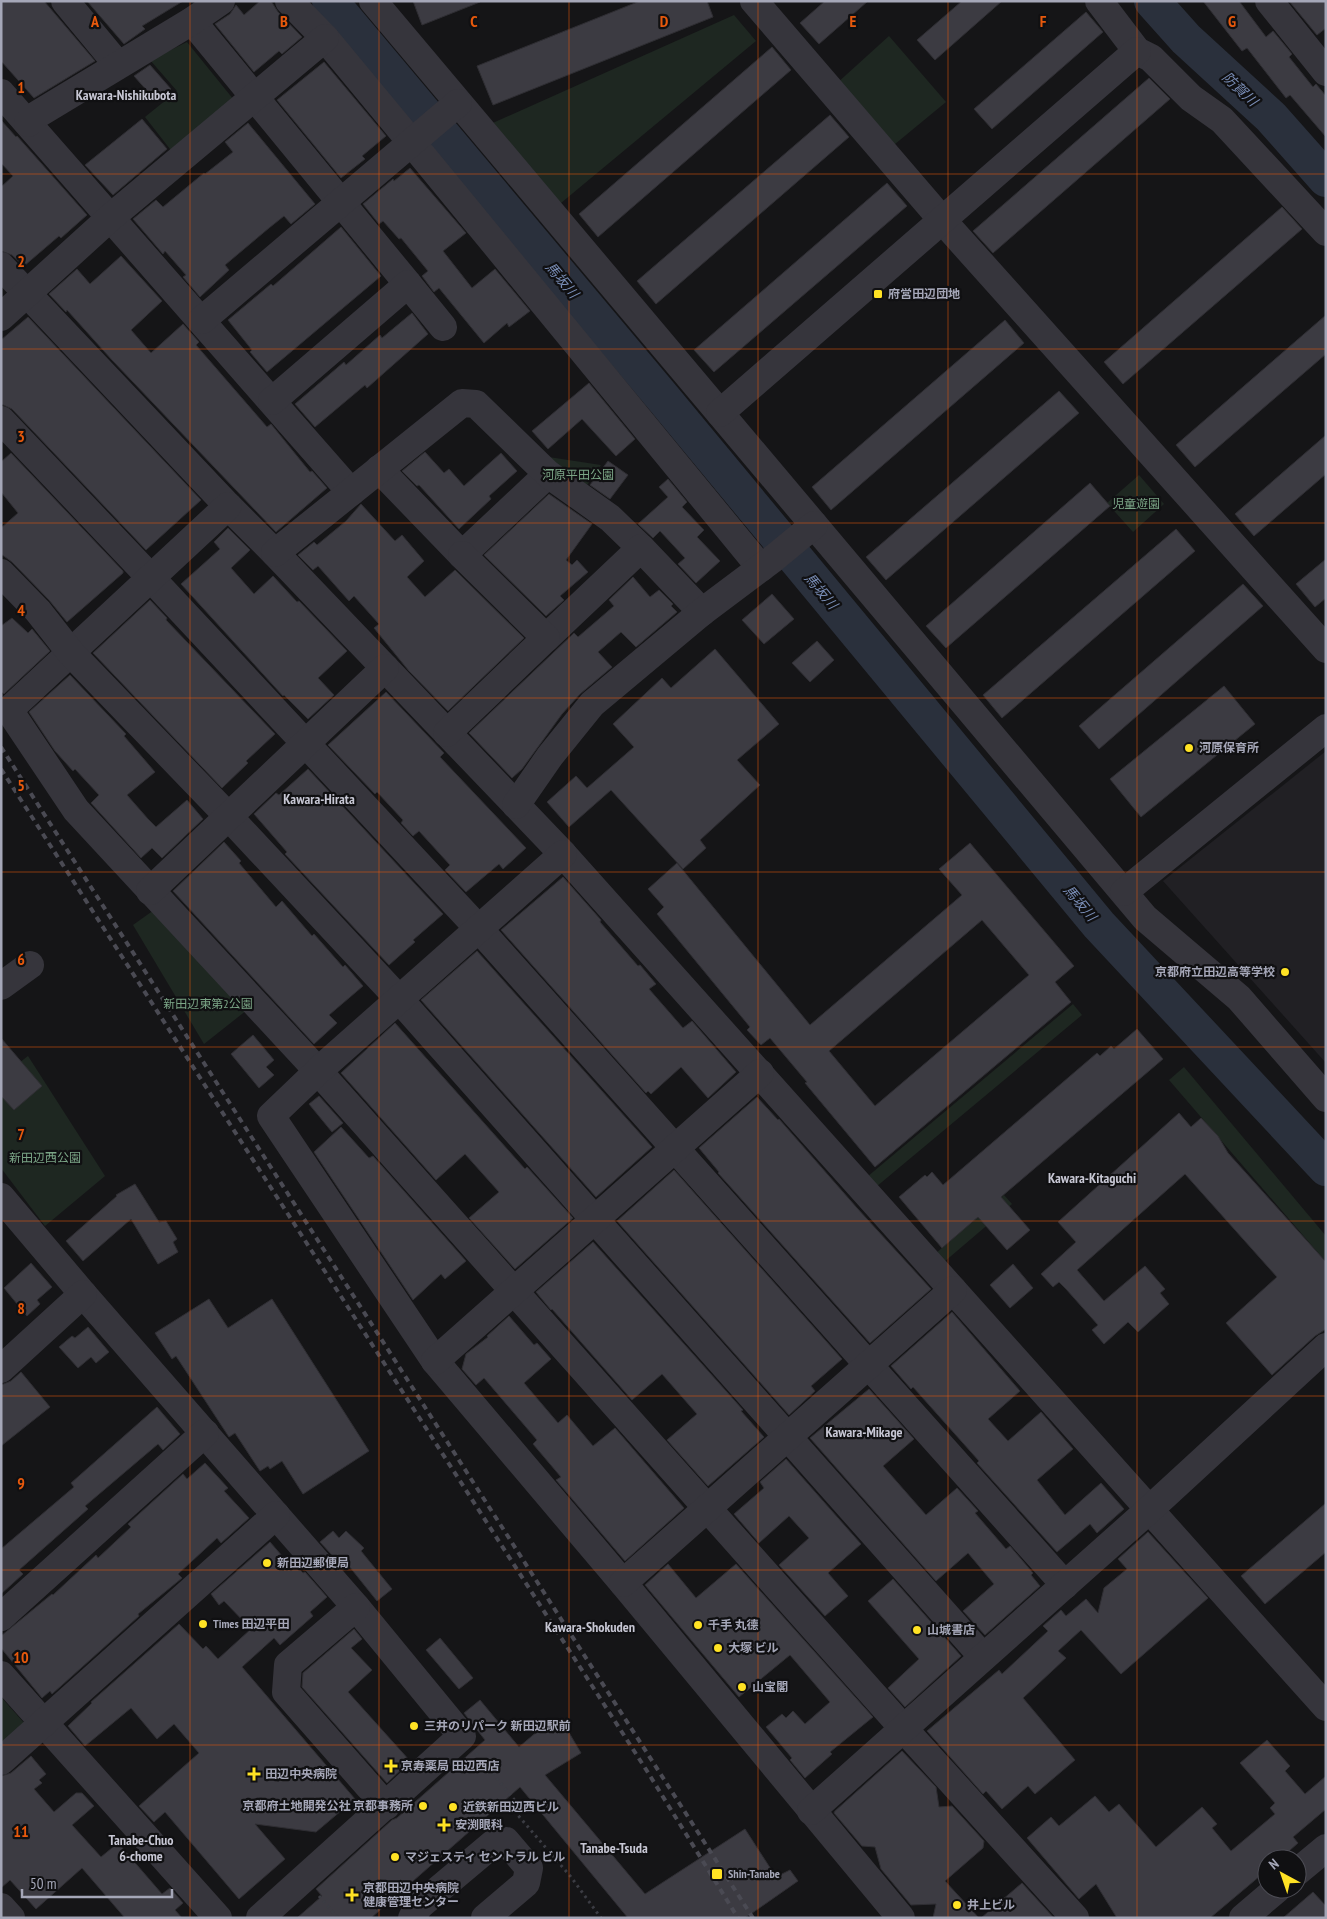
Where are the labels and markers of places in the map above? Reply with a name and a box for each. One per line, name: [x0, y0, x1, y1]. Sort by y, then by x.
place label: 府営田辺団地: [888, 286, 960, 301]
marker: 府営田辺団地: [872, 288, 884, 300]
place label: 河原保育所: [1199, 740, 1259, 755]
marker: 河原保育所: [1183, 742, 1195, 754]
place label: 京都府立田辺高等学校: [1155, 964, 1275, 979]
marker: 京都府立田辺高等学校: [1279, 966, 1291, 978]
place label: 新田辺郵便局: [277, 1555, 349, 1570]
marker: 新田辺郵便局: [261, 1557, 273, 1569]
place label: Times 田辺平田: [213, 1616, 289, 1631]
place label: 千手 丸德: [708, 1617, 758, 1632]
marker: Times 田辺平田: [197, 1618, 209, 1630]
marker: 千手 丸德: [692, 1619, 704, 1631]
place label: 山城書店: [927, 1622, 975, 1637]
marker: 山城書店: [911, 1624, 923, 1636]
place label: 大塚 ビル: [728, 1640, 778, 1655]
marker: 大塚 ビル: [712, 1642, 724, 1654]
place label: 山宝閣: [752, 1679, 788, 1694]
marker: 山宝閣: [736, 1681, 748, 1693]
place label: 三井のリパーク 新田辺駅前: [424, 1718, 570, 1733]
marker: 三井のリパーク 新田辺駅前: [408, 1720, 420, 1732]
place label: 京寿薬局 田辺西店: [401, 1758, 499, 1773]
marker: 京寿薬局 田辺西店: [385, 1760, 397, 1772]
place label: 田辺中央病院: [265, 1766, 337, 1781]
marker: 田辺中央病院: [247, 1767, 261, 1781]
place label: 京都府土地開発公社 京都事務所: [243, 1798, 413, 1813]
place label: 近鉄新田辺西ビル: [463, 1799, 559, 1814]
marker: 京都府土地開発公社 京都事務所: [417, 1800, 429, 1812]
marker: 近鉄新田辺西ビル: [447, 1801, 459, 1813]
place label: 安渕眼科: [455, 1817, 503, 1832]
marker: 安渕眼科: [437, 1818, 451, 1832]
place label: マジェスティ セントラル ビル: [405, 1849, 565, 1864]
marker: マジェスティ セントラル ビル: [389, 1851, 401, 1863]
place label: Shin-Tanabe: [728, 1866, 780, 1881]
marker: Shin-Tanabe: [710, 1867, 724, 1881]
place label: 京都田辺中央病院 健康管理センター: [363, 1880, 459, 1909]
marker: 京都田辺中央病院 健康管理センター: [345, 1888, 359, 1902]
place label: 井上ビル: [967, 1897, 1015, 1912]
marker: 井上ビル: [951, 1899, 963, 1911]

